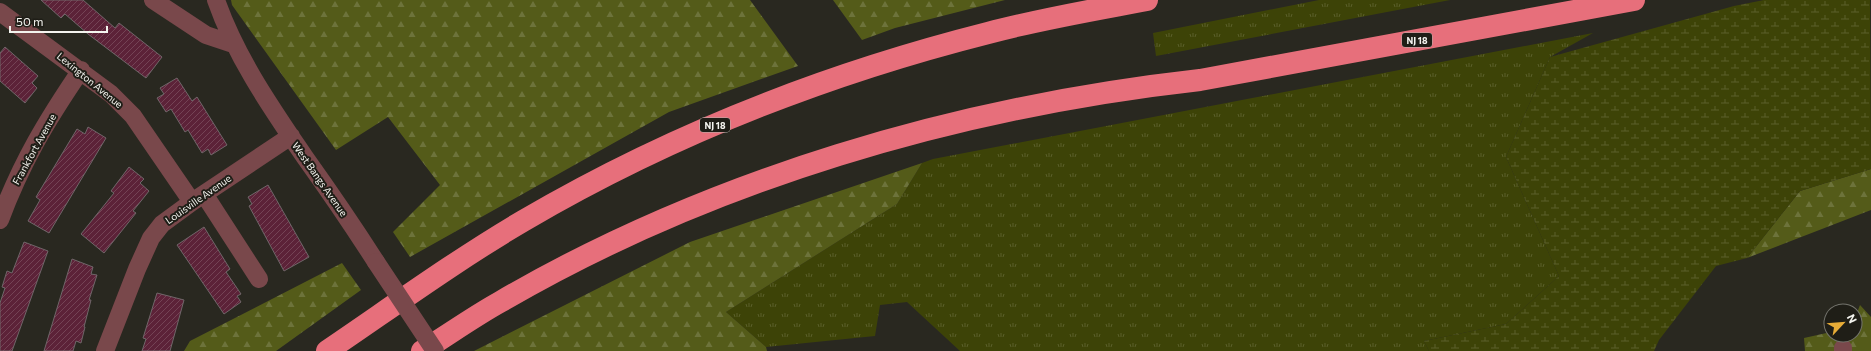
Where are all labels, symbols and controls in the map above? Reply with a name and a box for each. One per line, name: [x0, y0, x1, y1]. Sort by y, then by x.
scale bar: [10, 8, 107, 34]
text: 50 m: [16, 14, 44, 28]
road number: NJ 18: [1402, 33, 1432, 47]
street label: Lexington Avenue: [55, 50, 125, 110]
street label: Frankfort Avenue: [10, 112, 58, 186]
road number: NJ 18: [700, 118, 730, 132]
street label: West Bangs Avenue: [290, 140, 350, 218]
street label: Louisville Avenue: [163, 172, 233, 226]
north arrow: [1823, 303, 1863, 343]
text: N: [1845, 312, 1860, 325]

